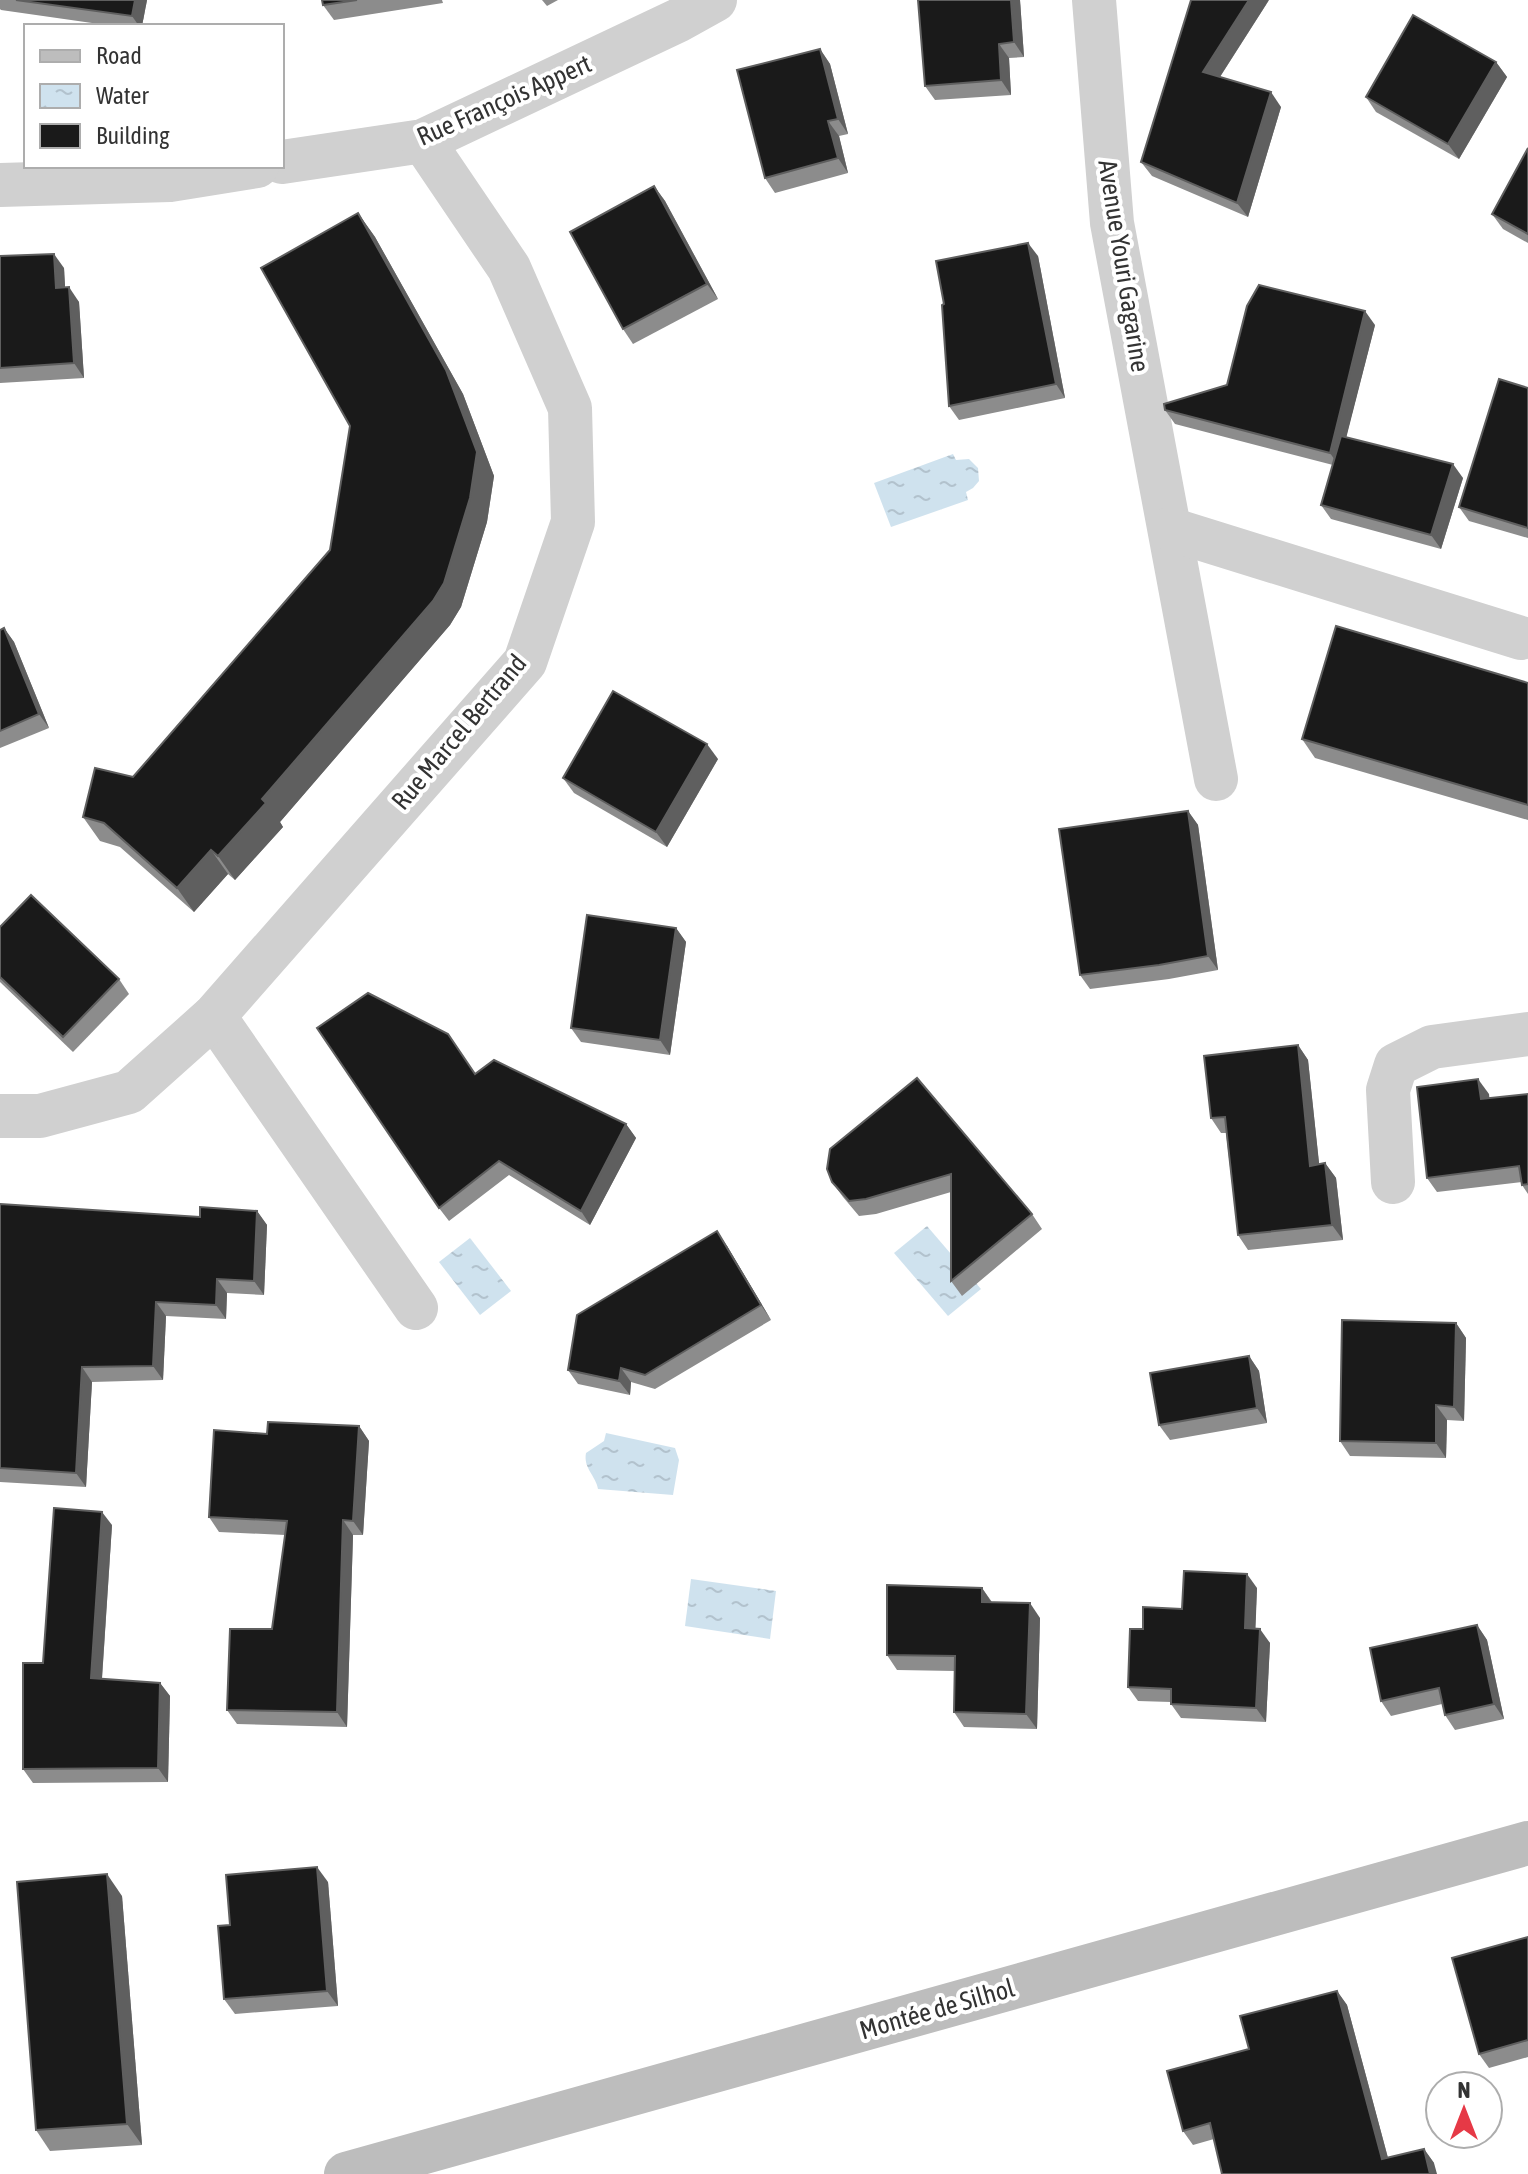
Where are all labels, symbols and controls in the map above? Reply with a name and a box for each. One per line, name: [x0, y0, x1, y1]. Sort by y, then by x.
legend: [24, 24, 284, 168]
text: Road: [96, 42, 142, 69]
street label: Rue François Appert: [412, 48, 596, 152]
text: Water: [96, 82, 149, 109]
text: Building: [96, 122, 170, 149]
street label: Avenue Youri Gagarine: [1092, 158, 1156, 374]
street label: Rue Marcel Bertrand: [385, 648, 533, 816]
street label: Montée de Silhol: [856, 1973, 1018, 2045]
north arrow: [1424, 2070, 1504, 2150]
text: N: [1458, 2077, 1470, 2103]

